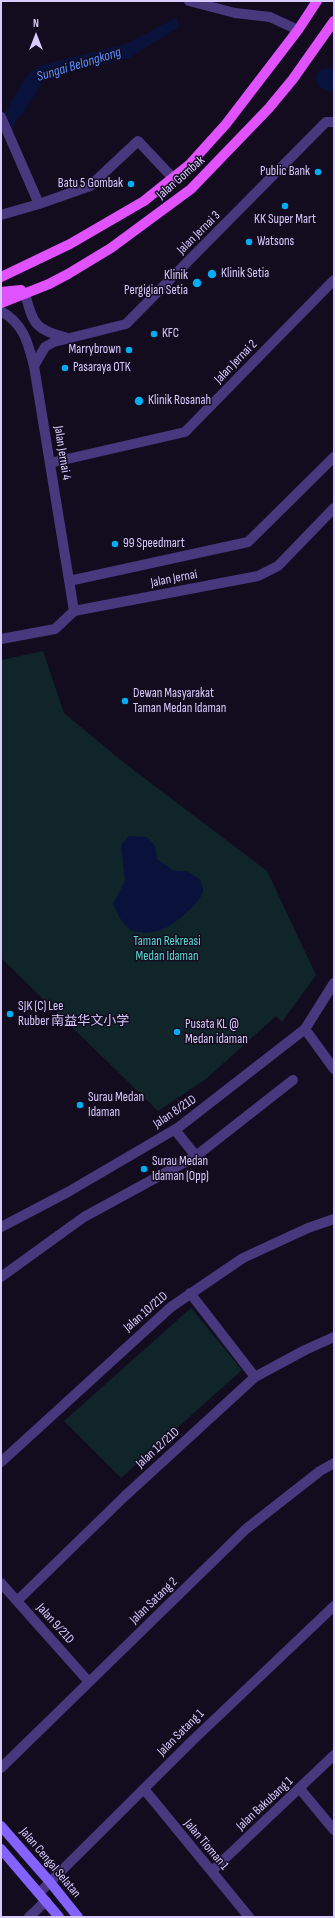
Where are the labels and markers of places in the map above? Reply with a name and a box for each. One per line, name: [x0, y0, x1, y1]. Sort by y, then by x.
place label: Public Bank: [260, 164, 310, 180]
marker: Public Bank: [313, 167, 323, 177]
place label: Batu 5 Gombak: [58, 176, 123, 192]
marker: Batu 5 Gombak: [126, 179, 136, 189]
marker: KK Super Mart: [280, 201, 290, 211]
place label: KK Super Mart: [254, 212, 316, 228]
place label: Watsons: [257, 234, 294, 250]
marker: Watsons: [244, 237, 254, 247]
place label: Klinik Setia: [221, 266, 269, 282]
place label: Klinik Pergigian Setia: [124, 268, 188, 299]
marker: Klinik Setia: [206, 268, 218, 280]
marker: Klinik Pergigian Setia: [191, 277, 203, 289]
place label: KFC: [162, 326, 179, 342]
marker: KFC: [149, 329, 159, 339]
place label: Marrybrown: [69, 342, 121, 358]
marker: Marrybrown: [124, 345, 134, 355]
place label: Pasaraya OTK: [73, 360, 131, 376]
marker: Pasaraya OTK: [60, 363, 70, 373]
place label: Klinik Rosanah: [148, 393, 211, 409]
marker: Klinik Rosanah: [133, 395, 145, 407]
place label: 99 Speedmart: [123, 536, 185, 552]
marker: 99 Speedmart: [110, 539, 120, 549]
place label: Dewan Masyarakat Taman Medan Idaman: [133, 686, 226, 717]
marker: Dewan Masyarakat Taman Medan Idaman: [120, 696, 130, 706]
place label: SJK (C) Lee Rubber 南益华文小学: [18, 999, 129, 1030]
marker: SJK (C) Lee Rubber 南益华文小学: [5, 1009, 15, 1019]
place label: Pusata KL @ Medan idaman: [185, 1017, 248, 1048]
marker: Pusata KL @ Medan idaman: [172, 1027, 182, 1037]
place label: Surau Medan Idaman: [88, 1090, 144, 1121]
marker: Surau Medan Idaman: [75, 1100, 85, 1110]
place label: Surau Medan Idaman (Opp): [152, 1154, 209, 1185]
marker: Surau Medan Idaman (Opp): [139, 1164, 149, 1174]

